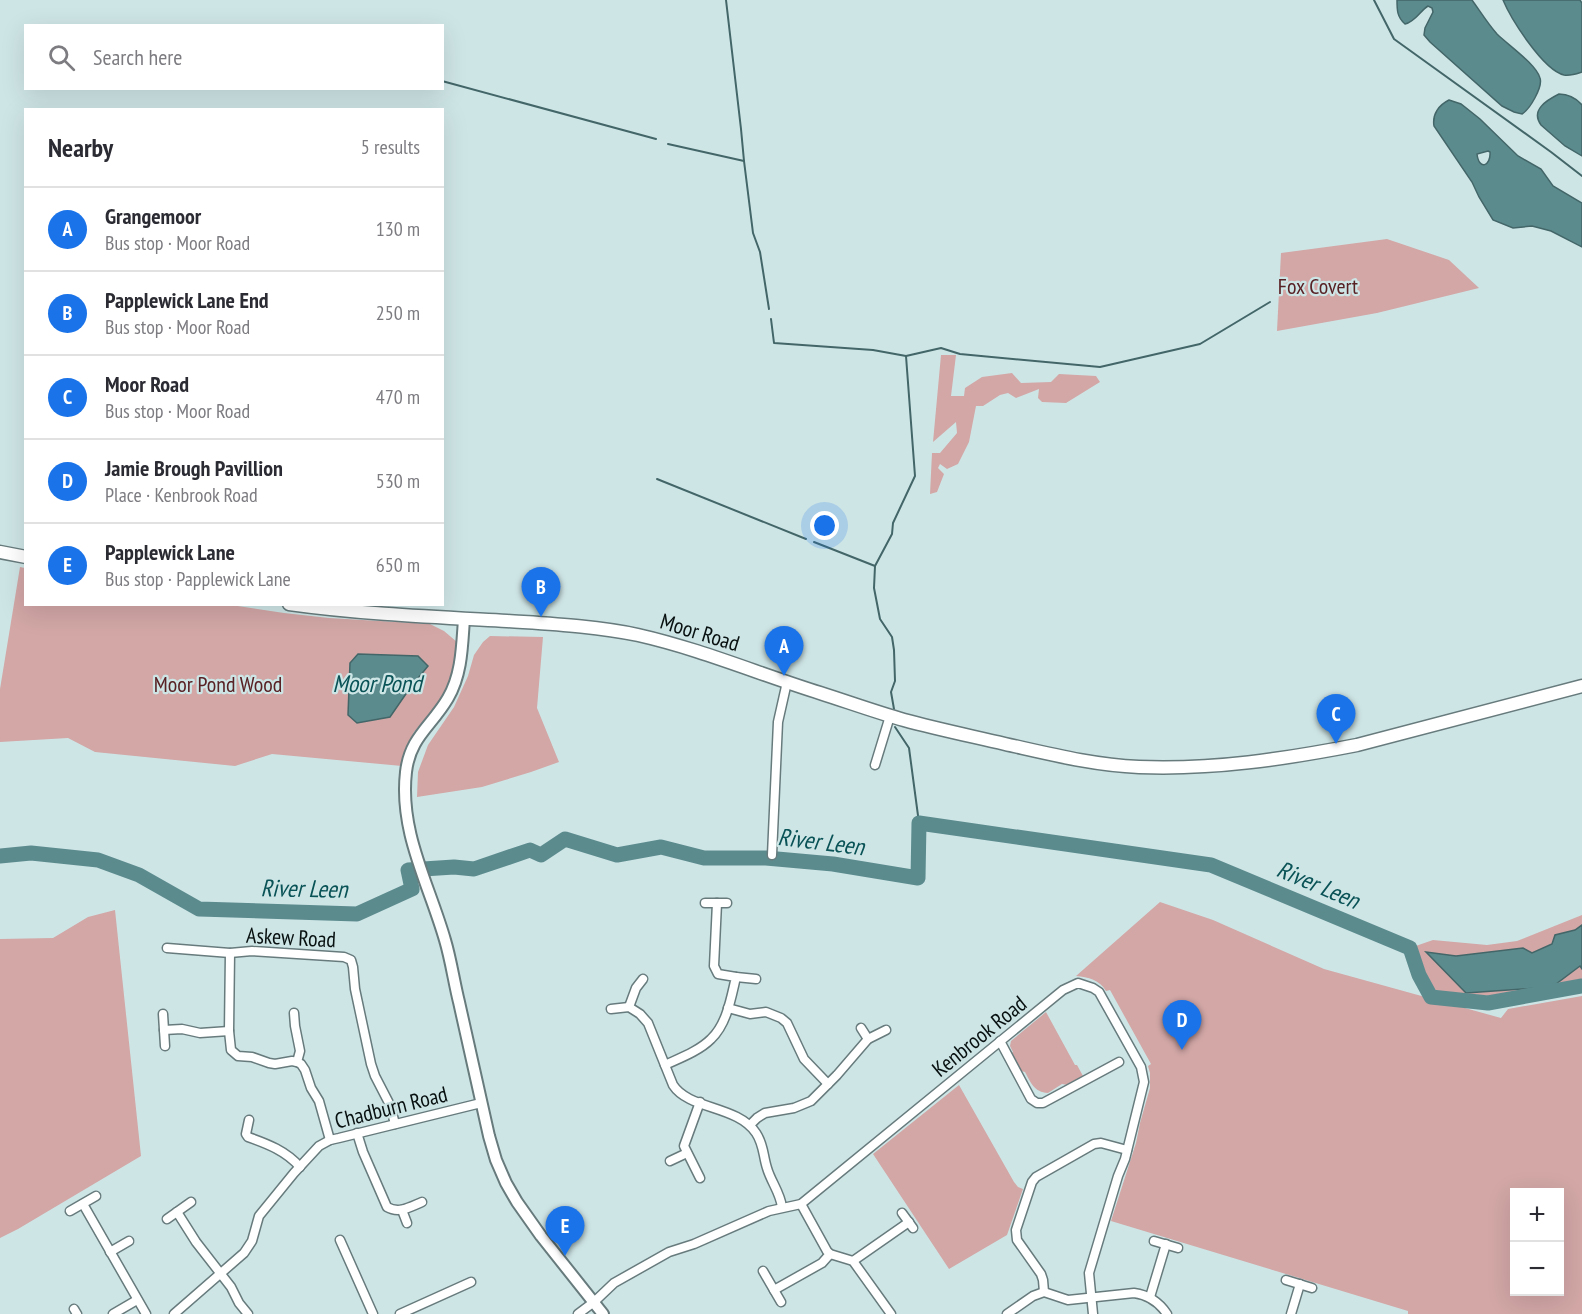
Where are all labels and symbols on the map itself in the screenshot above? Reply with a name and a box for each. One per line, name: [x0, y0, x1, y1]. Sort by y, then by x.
park label: Fox Covert: [1278, 272, 1358, 300]
your location: [810, 511, 839, 540]
pin: B: [522, 568, 560, 617]
street label: Moor Road: [657, 607, 743, 657]
pin: A: [764, 626, 804, 676]
water label: Moor Pond: [332, 668, 425, 699]
park label: Moor Pond Wood: [154, 670, 282, 698]
pin: C: [1316, 694, 1356, 744]
water label: River Leen: [776, 821, 867, 862]
water label: River Leen: [1272, 853, 1365, 916]
water label: River Leen: [260, 872, 349, 905]
street label: Askew Road: [245, 921, 337, 953]
street label: Kenbrook Road: [926, 989, 1032, 1083]
pin: D: [1162, 1000, 1202, 1050]
street label: Chadburn Road: [332, 1079, 450, 1135]
pin: E: [546, 1206, 584, 1256]

